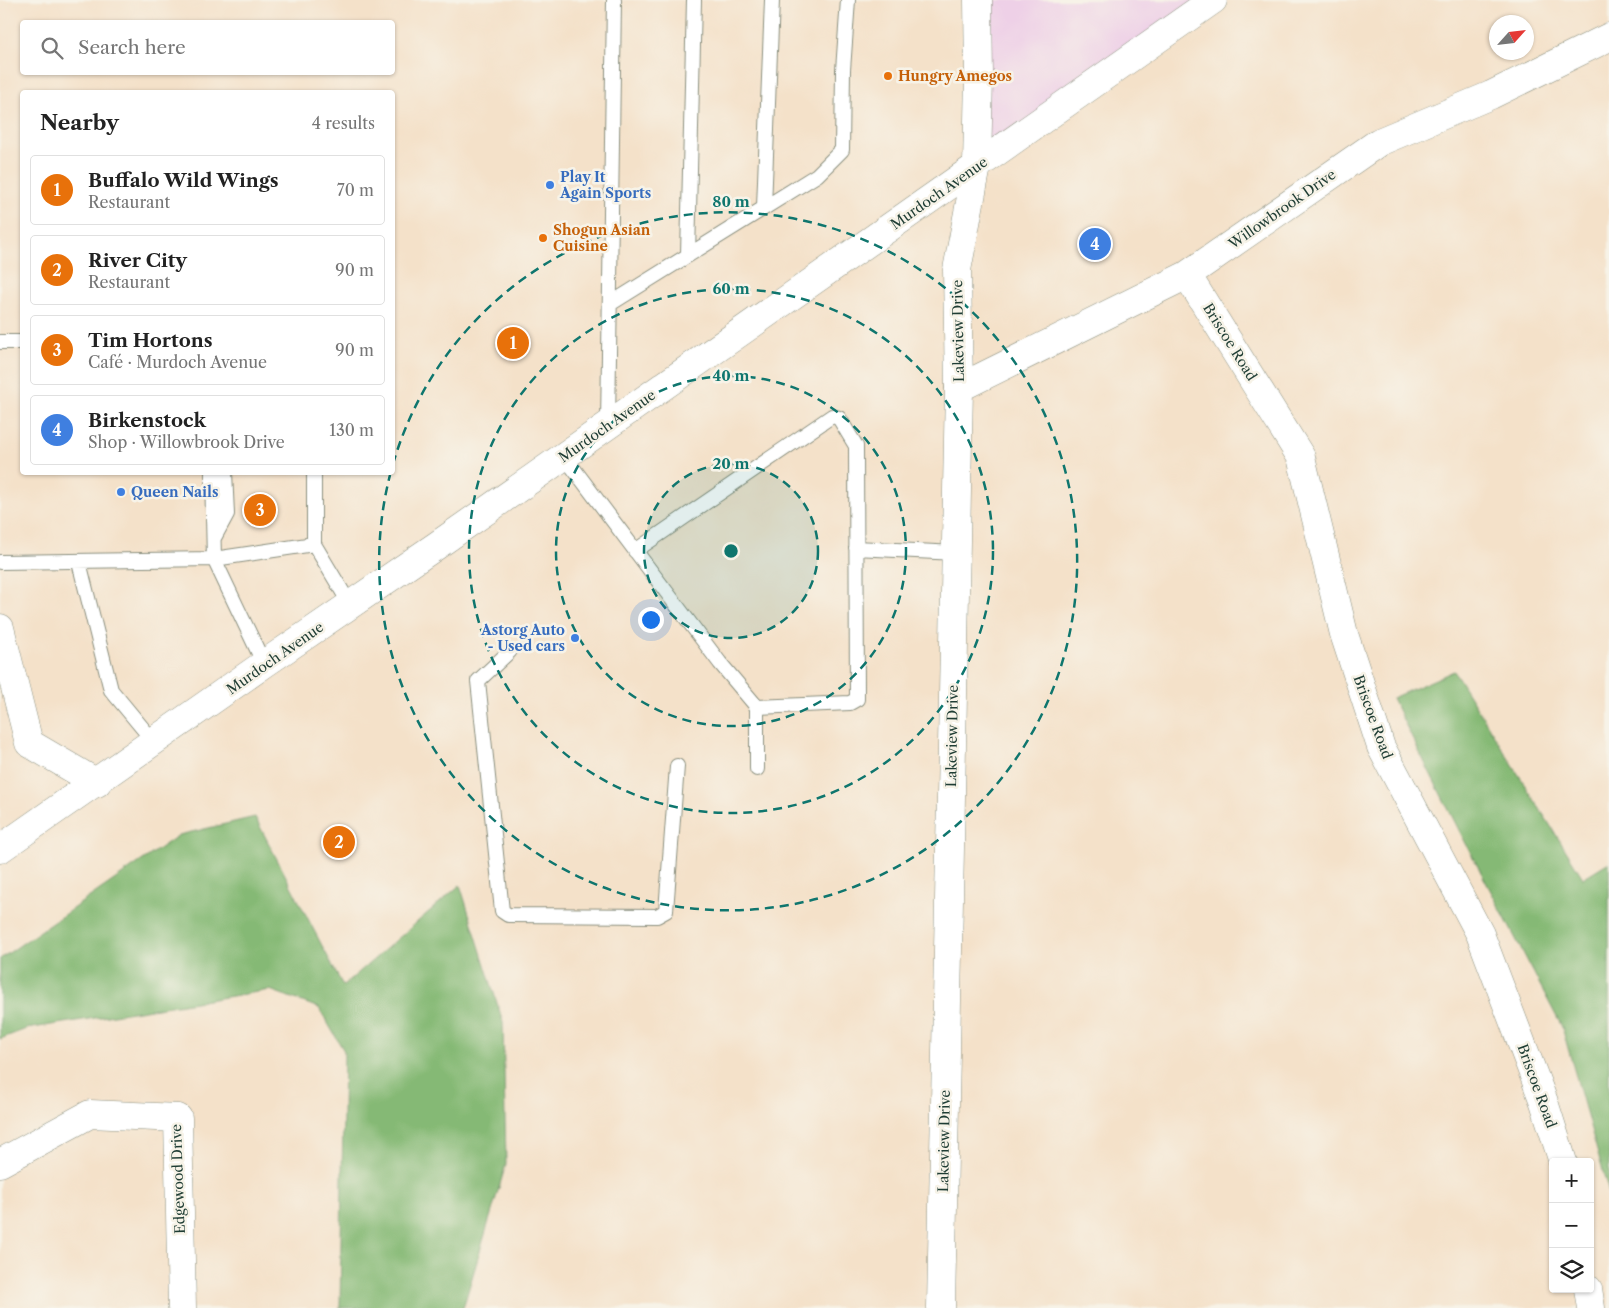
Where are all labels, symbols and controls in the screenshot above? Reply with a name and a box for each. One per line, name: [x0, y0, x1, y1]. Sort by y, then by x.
north arrow: [1489, 15, 1534, 60]
search box: [20, 20, 395, 75]
icon: search: [38, 34, 66, 62]
text: Search here: [78, 36, 186, 59]
place label: Hungry Amegos: [898, 67, 1012, 85]
marker: Hungry Amegos: [882, 70, 894, 82]
text: Nearby: [40, 110, 119, 135]
text: 4 results: [312, 113, 375, 133]
street label: Murdoch Avenue: [887, 153, 991, 233]
street label: Willowbrook Drive: [1224, 165, 1339, 253]
place label: Play It Again Sports: [559, 168, 651, 202]
text: Buffalo Wild Wings: [88, 169, 279, 192]
marker: Play It Again Sports: [544, 179, 556, 191]
text: 1: [53, 180, 61, 200]
text: 70 m: [337, 180, 374, 200]
text: Restaurant: [88, 192, 170, 212]
text: 80 m: [712, 192, 750, 211]
place label: Shogun Asian Cuisine: [553, 221, 651, 255]
pin: 4: [1079, 225, 1111, 263]
marker: Shogun Asian Cuisine: [537, 232, 549, 244]
text: River City: [88, 249, 187, 272]
text: 2: [52, 260, 62, 280]
text: 90 m: [335, 260, 374, 280]
text: Restaurant: [88, 272, 170, 292]
text: 60 m: [712, 279, 750, 298]
street label: Lakeview Drive: [948, 280, 968, 382]
street label: Briscoe Road: [1199, 300, 1261, 385]
pin: 1: [497, 324, 529, 362]
text: Tim Hortons: [88, 329, 213, 352]
text: 3: [52, 340, 62, 360]
text: 90 m: [335, 340, 374, 360]
text: Café · Murdoch Avenue: [88, 352, 267, 372]
text: 40 m: [712, 366, 750, 385]
street label: Murdoch Avenue: [555, 386, 659, 466]
text: Birkenstock: [88, 409, 206, 432]
text: 4: [52, 420, 62, 440]
text: 130 m: [329, 420, 374, 440]
text: Shop · Willowbrook Drive: [88, 432, 285, 452]
text: 20 m: [712, 454, 750, 473]
place label: Queen Nails: [131, 483, 219, 501]
marker: Queen Nails: [115, 486, 127, 498]
pin: 3: [244, 491, 276, 529]
centre of rings: [722, 542, 740, 560]
your location: [638, 607, 664, 633]
street label: Murdoch Avenue: [223, 618, 327, 698]
place label: Astorg Auto - Used cars: [480, 621, 565, 655]
marker: Astorg Auto - Used cars: [569, 632, 581, 644]
street label: Briscoe Road: [1349, 673, 1397, 762]
street label: Lakeview Drive: [942, 685, 962, 787]
pin: 2: [323, 823, 355, 861]
street label: Briscoe Road: [1513, 1042, 1561, 1131]
street label: Lakeview Drive: [934, 1090, 954, 1192]
street label: Edgewood Drive: [167, 1123, 189, 1234]
map controls: [1549, 1158, 1594, 1293]
button: +: [1549, 1158, 1594, 1203]
button: −: [1549, 1203, 1594, 1248]
button: layers: [1549, 1248, 1594, 1293]

